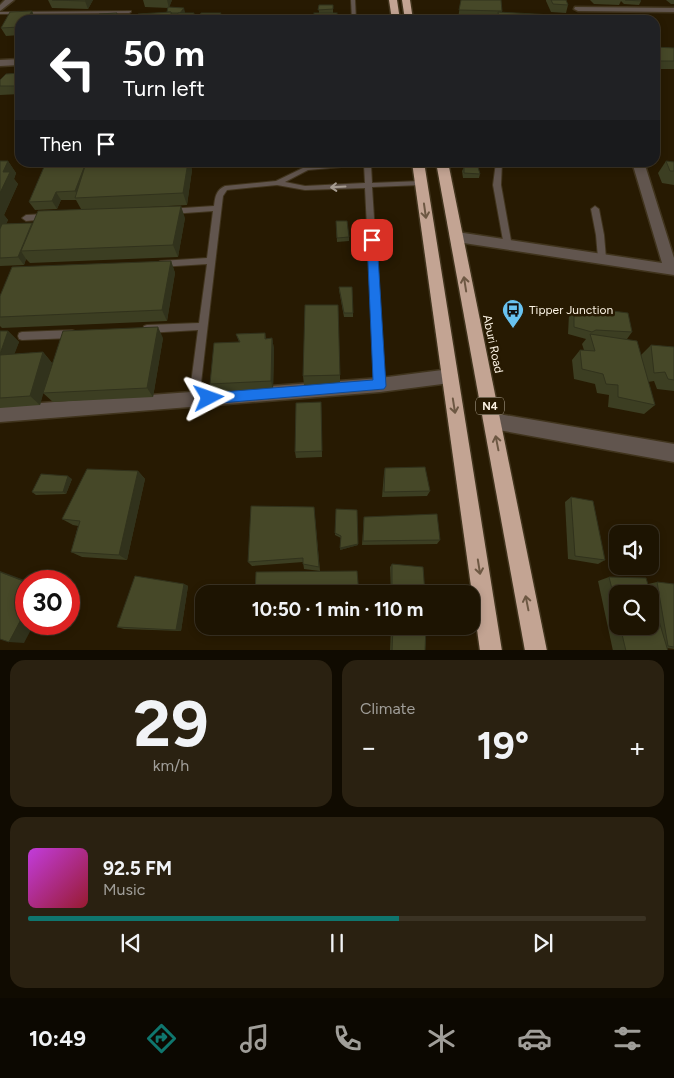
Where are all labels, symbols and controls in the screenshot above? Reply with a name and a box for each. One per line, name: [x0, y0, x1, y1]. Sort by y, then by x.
text: 50 m: [123, 33, 205, 75]
icon: left: [40, 35, 105, 100]
text: Turn left: [123, 75, 205, 102]
icon: arrive: [92, 130, 120, 158]
text: Then: [40, 133, 82, 156]
one-way arrow: [330, 182, 346, 191]
one-way arrow: [421, 202, 431, 218]
pin: [351, 219, 393, 261]
icon: arrive: [358, 226, 386, 254]
one-way arrow: [459, 276, 469, 292]
bus stop icon: Tipper Junction: [501, 298, 525, 329]
place label: Tipper Junction: [529, 303, 614, 317]
street label: Aburi Road: [480, 314, 506, 374]
position arrow: [182, 371, 234, 423]
one-way arrow: [450, 398, 460, 414]
road number: N4: [476, 398, 504, 414]
one-way arrow: [492, 435, 501, 451]
map controls: [609, 525, 659, 635]
button: sound: [609, 525, 659, 575]
one-way arrow: [474, 558, 484, 574]
speed limit sign: 30: [15, 570, 80, 635]
button: search: [609, 585, 659, 635]
one-way arrow: [522, 595, 531, 611]
text: 10:50 · 1 min · 110 m: [252, 598, 423, 621]
text: 29: [133, 684, 209, 762]
text: Climate: [360, 699, 415, 718]
text: 19°: [477, 723, 529, 769]
text: −: [360, 730, 377, 764]
text: +: [629, 730, 646, 764]
text: km/h: [153, 756, 189, 775]
text: 92.5 FM: [103, 857, 172, 880]
text: Music: [103, 880, 145, 899]
icon: previous: [117, 929, 145, 957]
icon: pause: [323, 929, 351, 957]
icon: next: [529, 929, 557, 957]
icon: directions: [144, 1021, 179, 1056]
icon: music: [237, 1021, 272, 1056]
icon: phone: [330, 1021, 365, 1056]
icon: climate: [424, 1021, 459, 1056]
icon: car: [517, 1021, 552, 1056]
icon: filters: [610, 1021, 645, 1056]
text: 10:49: [29, 1025, 86, 1052]

